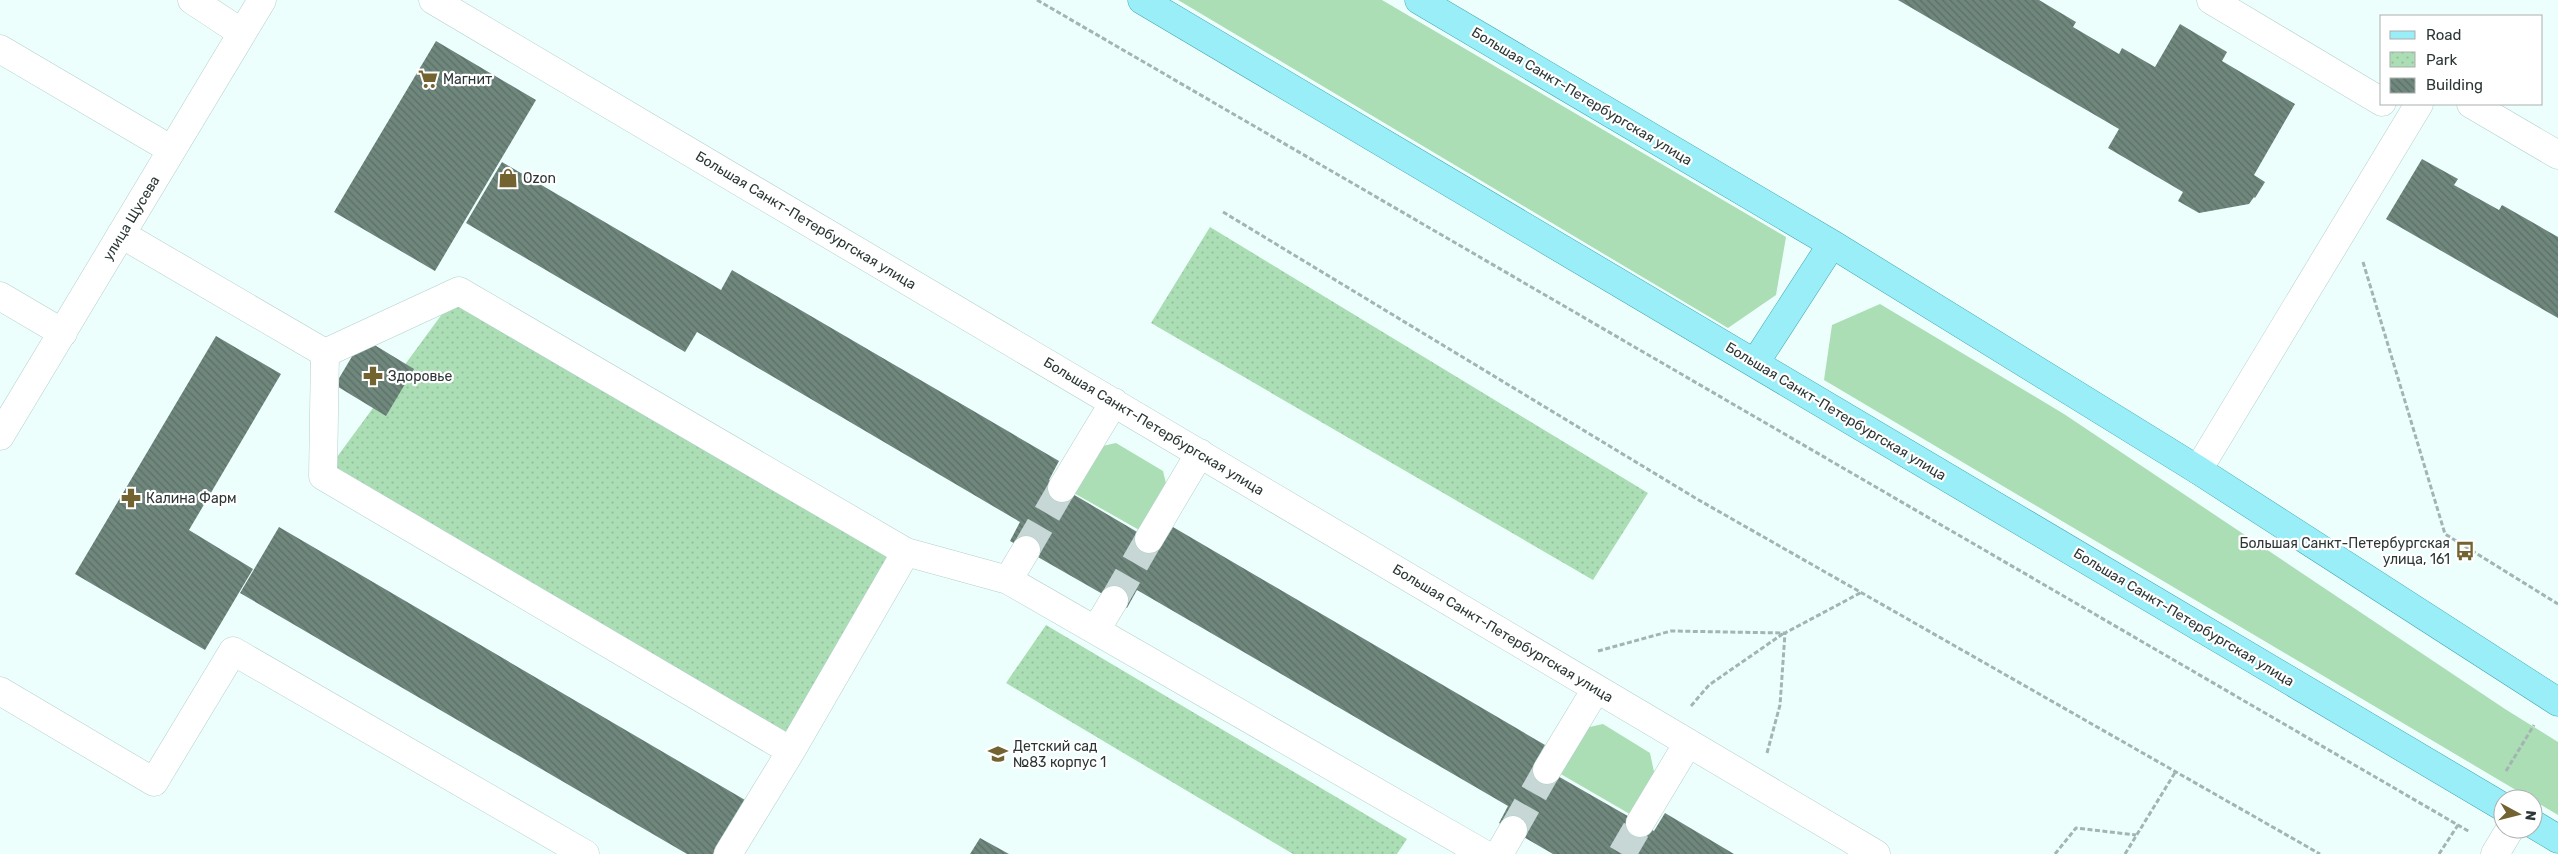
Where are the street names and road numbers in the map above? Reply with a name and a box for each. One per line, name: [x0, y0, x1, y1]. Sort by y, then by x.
street label: Большая Санкт-Петербургская улица: [1468, 24, 1695, 169]
street label: Большая Санкт-Петербургская улица: [692, 148, 919, 293]
street label: улица Щусева: [99, 173, 163, 264]
street label: Большая Санкт-Петербургская улица: [1722, 339, 1949, 484]
street label: Большая Санкт-Петербургская улица: [1040, 354, 1267, 499]
street label: Большая Санкт-Петербургская улица: [2070, 545, 2297, 690]
street label: Большая Санкт-Петербургская улица: [1389, 561, 1616, 706]

